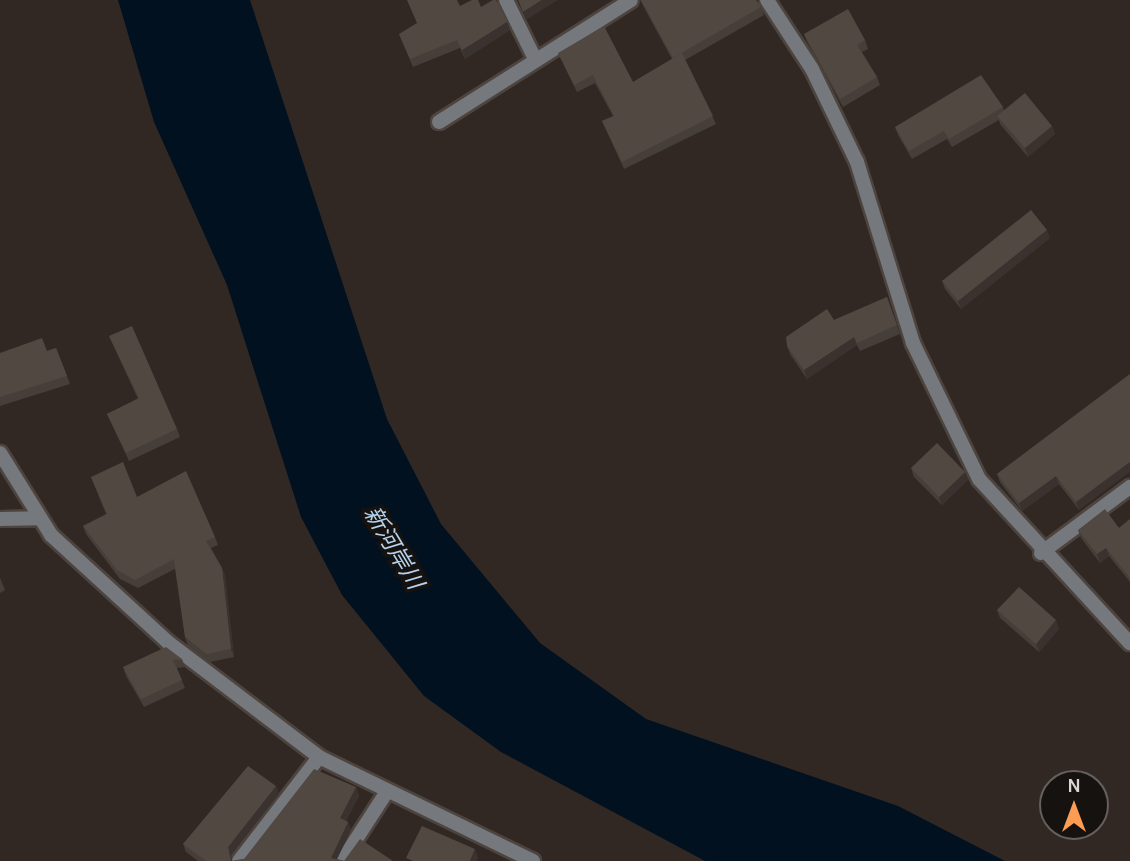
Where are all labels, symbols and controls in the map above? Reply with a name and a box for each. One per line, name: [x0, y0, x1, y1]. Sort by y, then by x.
water label: 新河岸川: [357, 501, 429, 595]
north arrow: [1039, 770, 1109, 840]
text: N: [1067, 775, 1081, 797]

